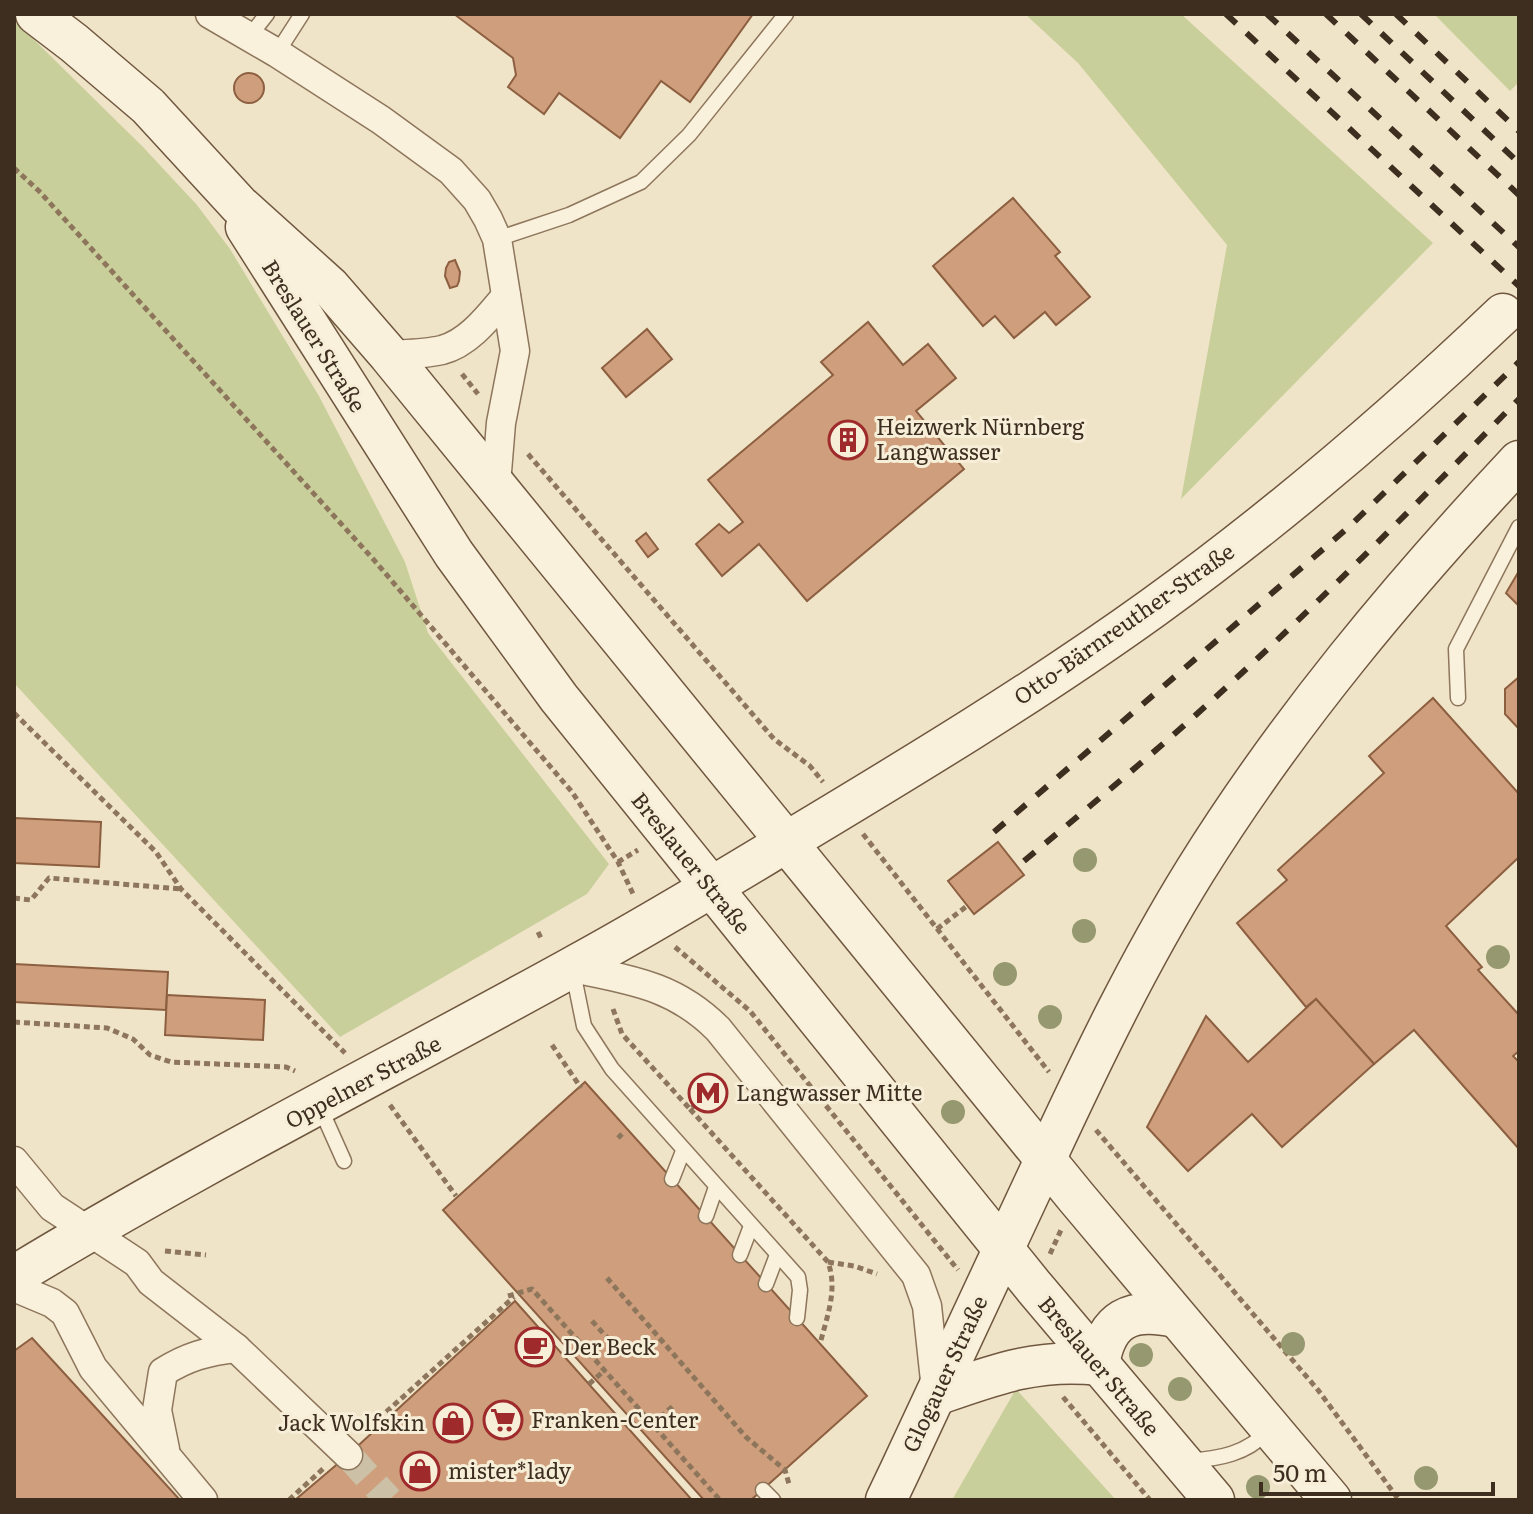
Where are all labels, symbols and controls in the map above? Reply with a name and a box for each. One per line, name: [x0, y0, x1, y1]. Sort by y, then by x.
street label: Breslauer Straße: [255, 253, 375, 418]
place label: Heizwerk Nürnberg Langwasser: [876, 409, 1085, 467]
building icon: Heizwerk Nürnberg Langwasser: [827, 419, 869, 461]
street label: Otto-Bärnreuther-Straße: [1006, 534, 1240, 712]
street label: Breslauer Straße: [624, 784, 760, 940]
street label: Oppelner Straße: [278, 1026, 446, 1136]
metro station icon: Langwasser Mitte: [687, 1072, 729, 1114]
place label: Langwasser Mitte: [736, 1075, 922, 1108]
street label: Breslauer Straße: [1031, 1288, 1169, 1442]
street label: Glogauer Straße: [893, 1289, 994, 1457]
cafe icon: Der Beck: [514, 1326, 556, 1368]
place label: Der Beck: [563, 1329, 657, 1362]
supermarket icon: Franken-Center: [482, 1399, 524, 1441]
shop icon: Jack Wolfskin: [432, 1402, 474, 1444]
place label: Franken-Center: [531, 1402, 699, 1435]
place label: Jack Wolfskin: [278, 1405, 425, 1438]
scale bar: [1261, 1446, 1493, 1496]
shop icon: mister*lady: [399, 1450, 441, 1492]
place label: mister*lady: [448, 1453, 571, 1486]
text: 50 m: [1273, 1454, 1327, 1489]

